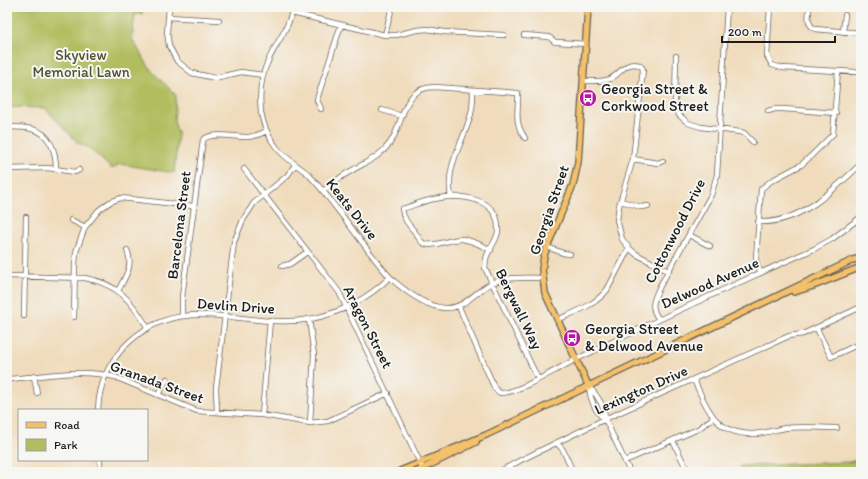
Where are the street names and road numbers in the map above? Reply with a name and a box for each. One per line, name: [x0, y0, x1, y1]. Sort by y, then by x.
street label: Georgia Street: [525, 162, 573, 257]
street label: Barcelona Street: [163, 169, 195, 280]
street label: Keats Drive: [322, 175, 382, 243]
street label: Cottonwood Drive: [641, 176, 709, 286]
street label: Delwood Avenue: [658, 253, 762, 313]
street label: Bergwall Way: [492, 266, 546, 352]
street label: Aragon Street: [339, 283, 397, 372]
street label: Devlin Drive: [197, 294, 275, 318]
street label: Granada Street: [108, 357, 207, 407]
street label: Lexington Drive: [592, 361, 690, 419]

